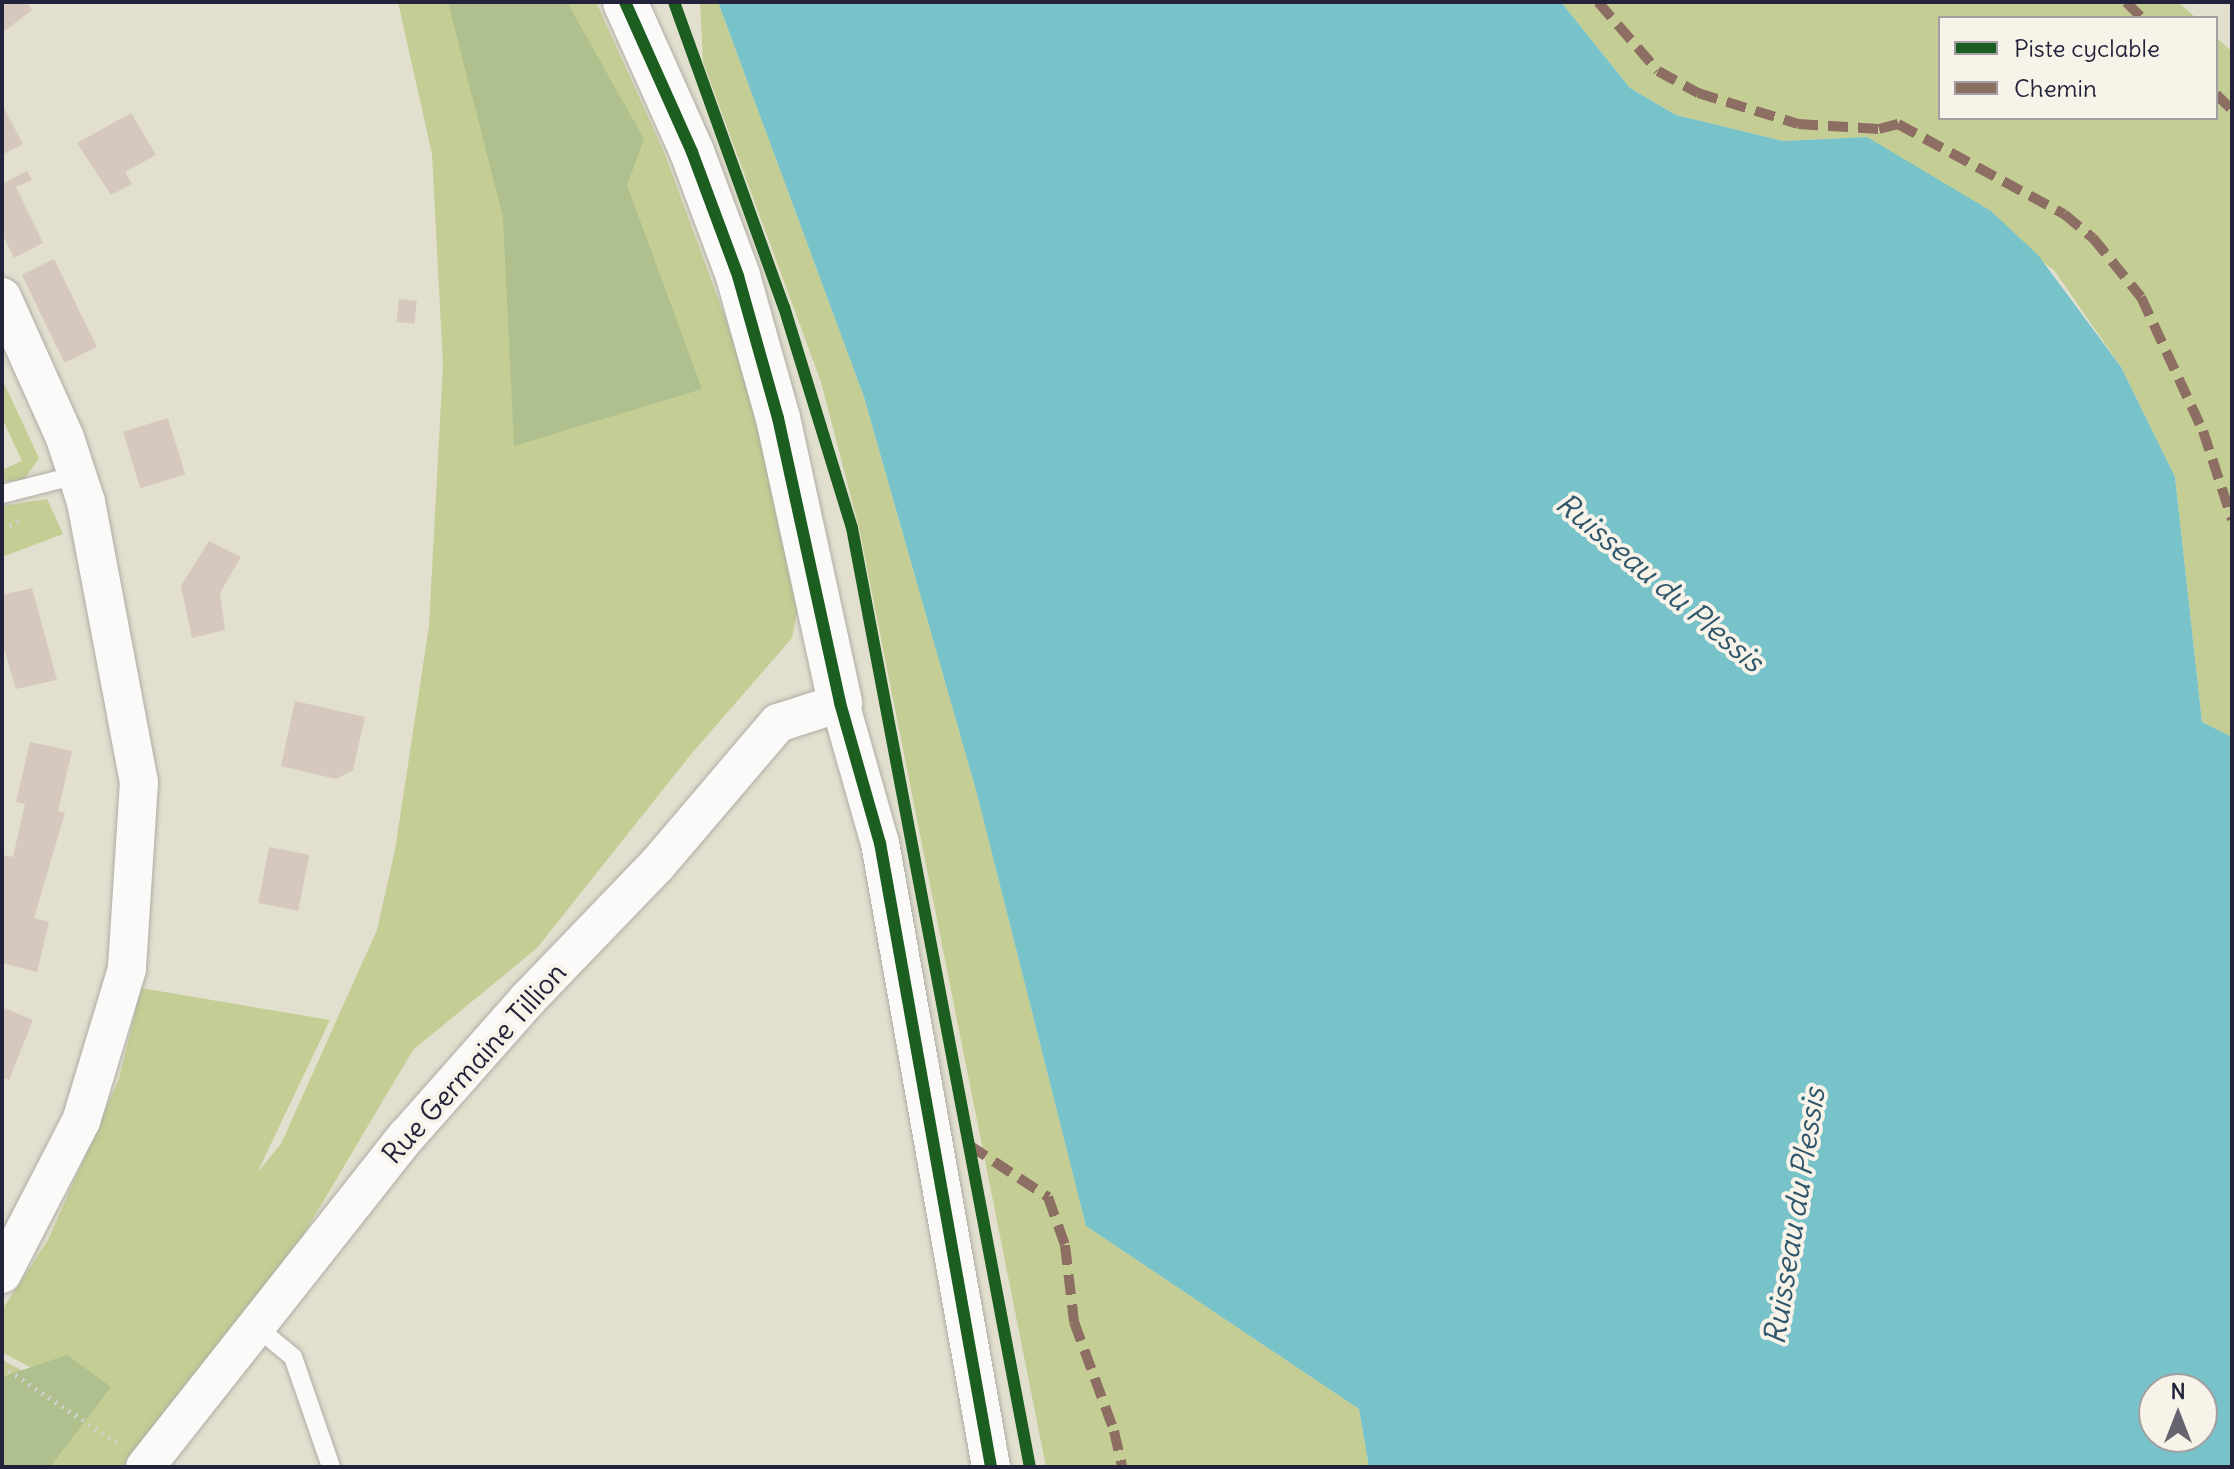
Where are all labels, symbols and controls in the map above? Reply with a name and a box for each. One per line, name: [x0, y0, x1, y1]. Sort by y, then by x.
legend: [1938, 16, 2218, 120]
text: Piste cyclable: [2014, 33, 2160, 63]
text: Chemin: [2014, 73, 2097, 103]
water label: Ruisseau du Plessis: [1549, 485, 1771, 679]
street label: Rue Germaine Tillion: [375, 956, 573, 1170]
water label: Ruisseau du Plessis: [1756, 1085, 1832, 1347]
north arrow: [2138, 1373, 2218, 1453]
text: N: [2170, 1377, 2186, 1405]

